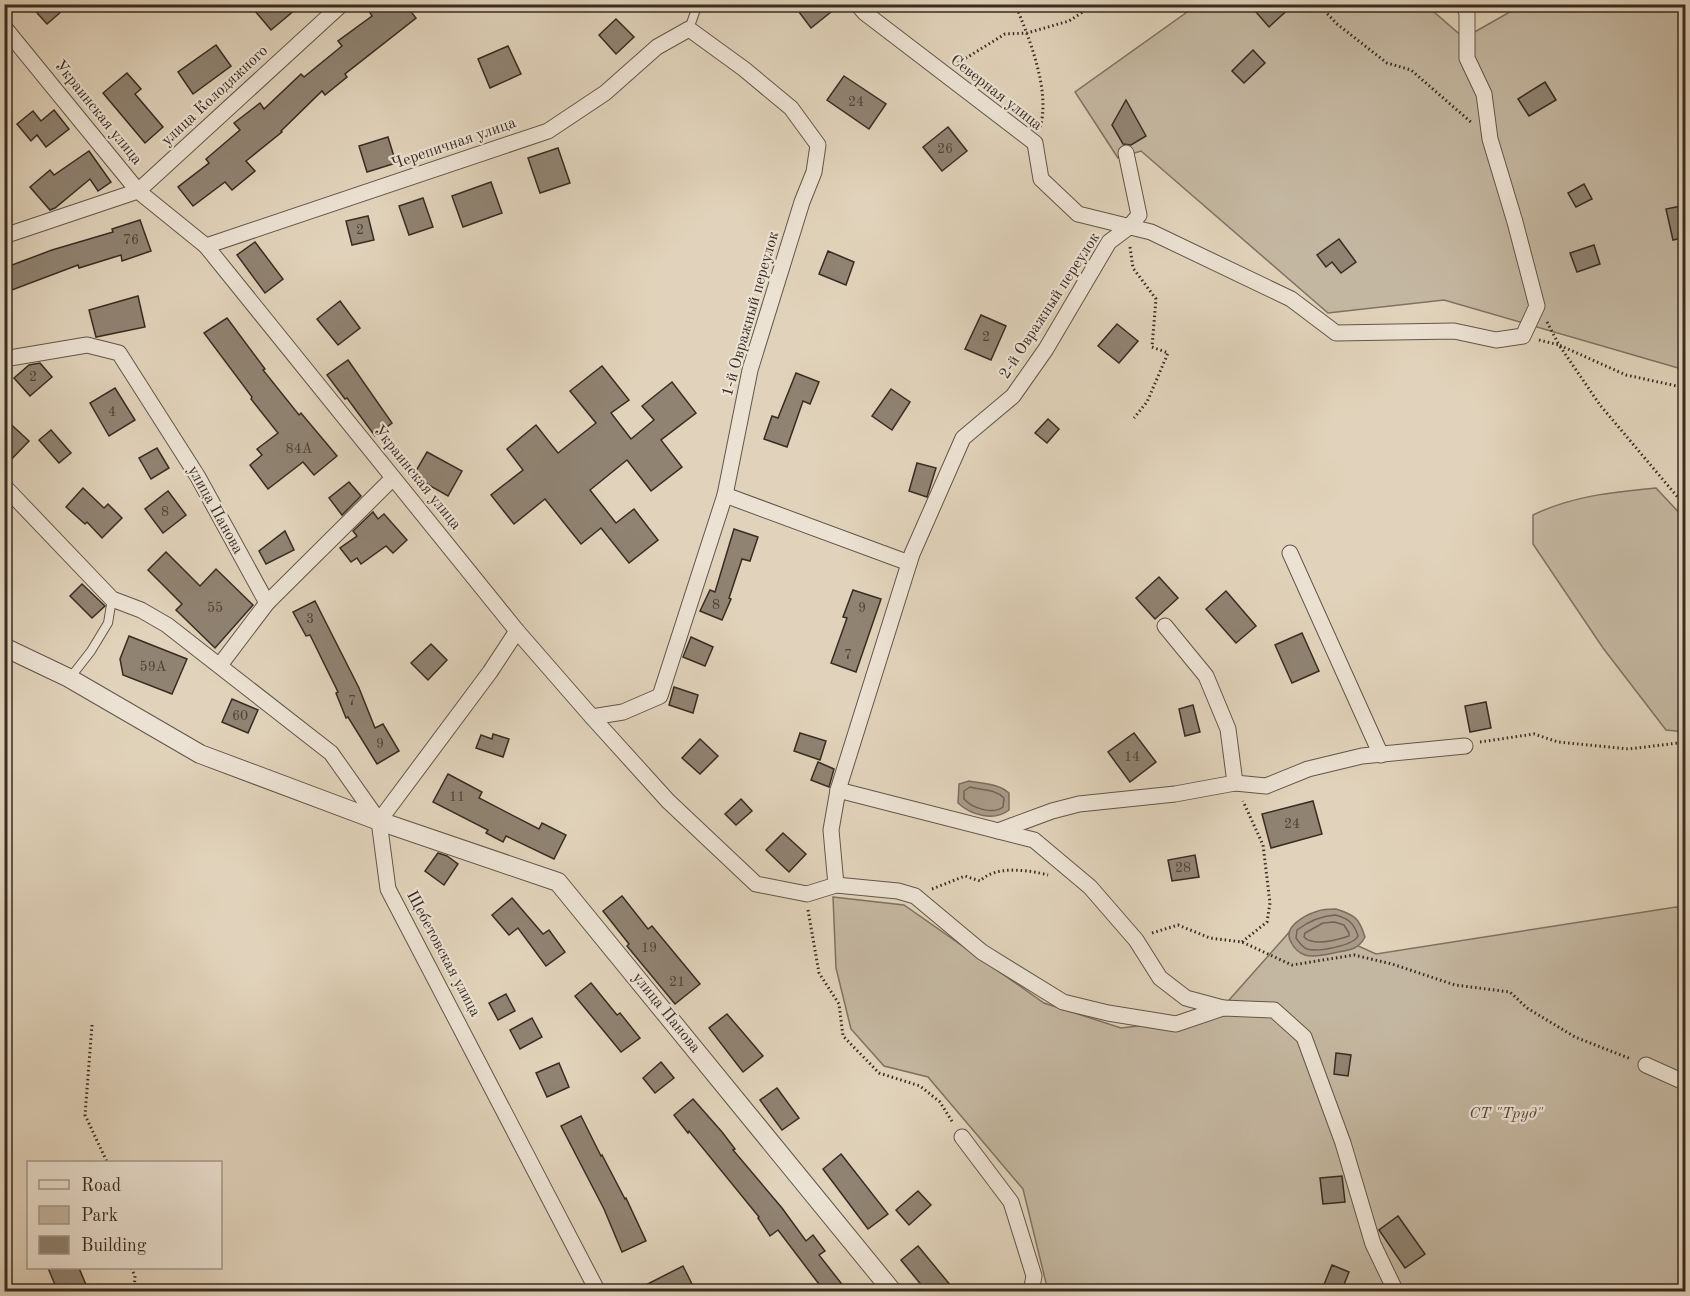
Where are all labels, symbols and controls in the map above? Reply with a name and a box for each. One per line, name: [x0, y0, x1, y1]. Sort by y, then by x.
street label: улица Колодяжного: [159, 43, 271, 149]
street label: Северная улица: [947, 52, 1045, 134]
street label: Украинская улица: [51, 58, 145, 168]
house number: 24: [848, 95, 864, 109]
street label: Черепичная улица: [390, 115, 518, 173]
house number: 26: [937, 142, 953, 156]
house number: 2: [356, 223, 364, 237]
street label: 1-й Овражный переулок: [720, 230, 782, 398]
street label: 2-й Овражный переулок: [997, 230, 1103, 382]
house number: 76: [123, 233, 139, 247]
house number: 2: [982, 330, 990, 344]
house number: 2: [29, 370, 37, 384]
house number: 4: [108, 405, 116, 419]
street label: Украинская улица: [370, 423, 464, 533]
house number: 84А: [286, 442, 313, 456]
street label: улица Панова: [184, 463, 246, 557]
house number: 8: [161, 505, 169, 519]
house number: 8: [712, 598, 720, 612]
house number: 55: [207, 601, 223, 615]
house number: 9: [858, 601, 866, 615]
house number: 3: [306, 612, 314, 626]
house number: 7: [844, 648, 852, 662]
house number: 59А: [140, 660, 167, 674]
house number: 7: [348, 694, 356, 708]
house number: 60: [232, 709, 248, 723]
house number: 9: [376, 737, 384, 751]
house number: 14: [1124, 750, 1140, 764]
house number: 11: [449, 790, 465, 804]
house number: 24: [1284, 817, 1300, 831]
house number: 28: [1175, 861, 1191, 875]
street label: Щебетовская улица: [403, 888, 483, 1020]
house number: 19: [641, 941, 657, 955]
street label: улица Панова: [629, 970, 703, 1056]
house number: 21: [669, 975, 685, 989]
park label: СТ "Труд": [1469, 1106, 1544, 1122]
legend: [27, 1161, 222, 1269]
text: Road: [81, 1177, 121, 1195]
text: Park: [81, 1207, 118, 1225]
text: Building: [81, 1237, 147, 1255]

